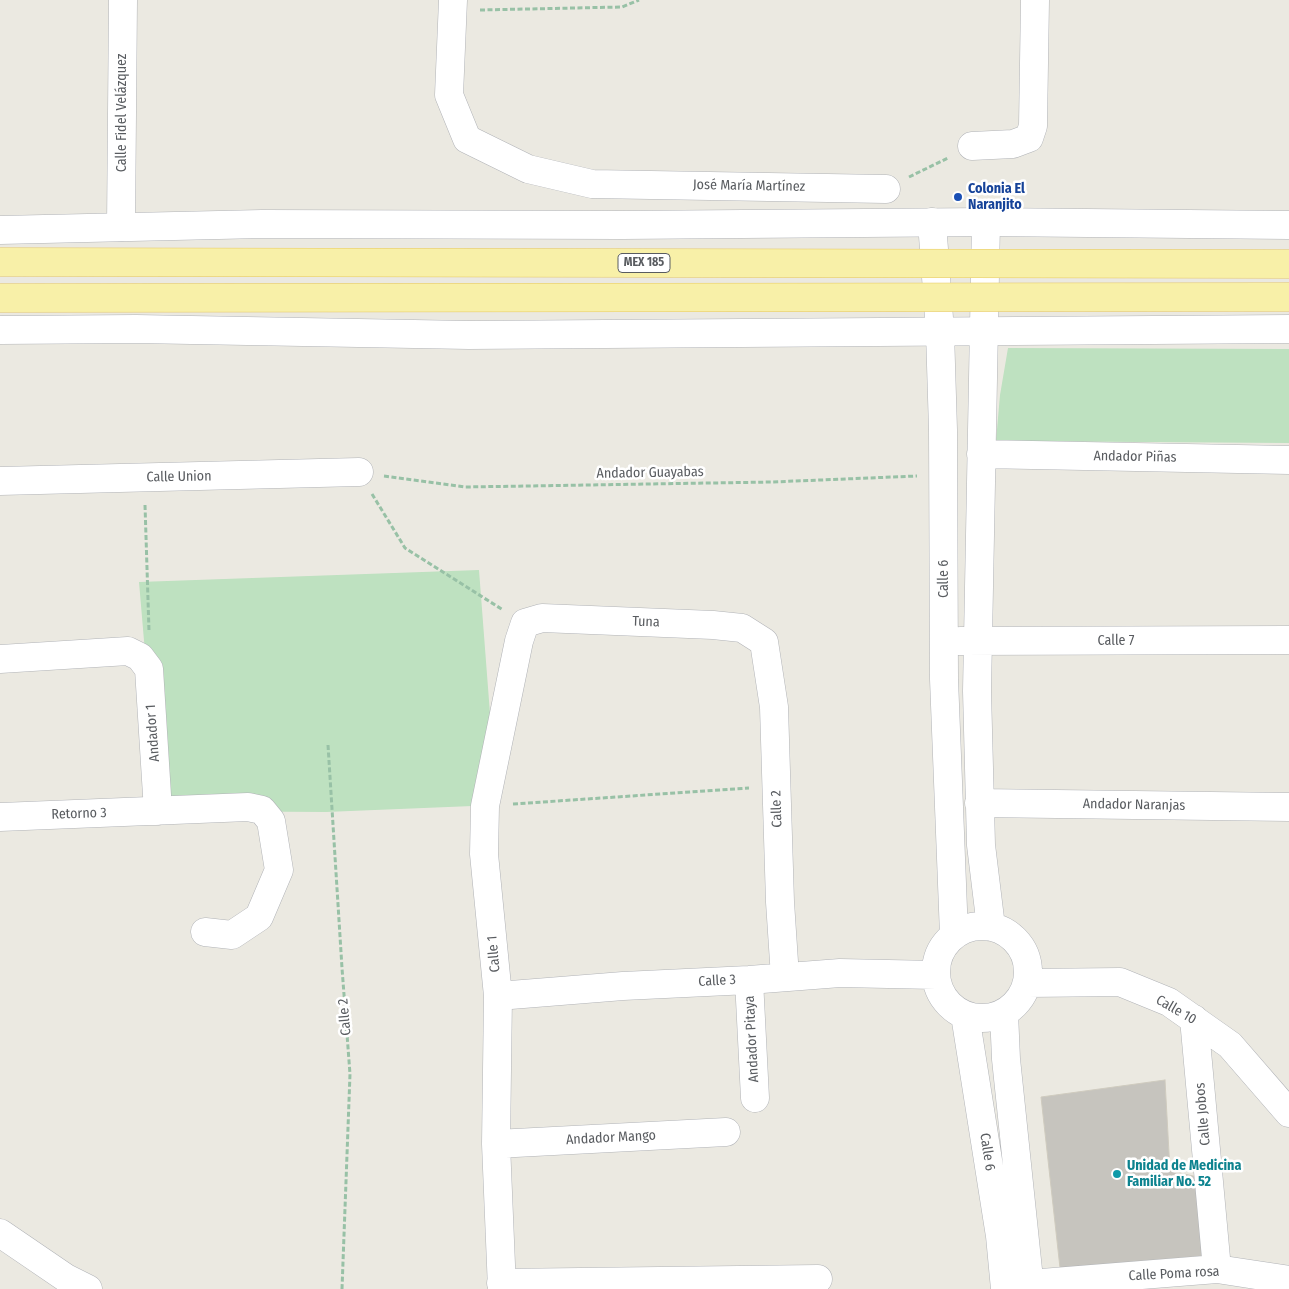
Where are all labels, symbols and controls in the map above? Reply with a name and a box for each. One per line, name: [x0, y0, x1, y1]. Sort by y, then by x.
street label: Calle Fidel Velázquez: [114, 54, 130, 172]
street label: José María Martínez: [693, 177, 805, 195]
place label: Colonia El Naranjito: [968, 181, 1025, 213]
marker: Colonia El Naranjito: [952, 191, 964, 203]
road number: MEX 185: [618, 254, 670, 272]
street label: Andador Piñas: [1093, 448, 1177, 466]
street label: Andador Guayabas: [596, 464, 704, 482]
street label: Calle Union: [146, 468, 212, 486]
street label: Calle 6: [936, 560, 952, 598]
street label: Tuna: [632, 613, 660, 631]
street label: Calle 7: [1098, 633, 1134, 649]
street label: Andador 1: [143, 704, 163, 762]
street label: Calle 2: [768, 790, 786, 828]
street label: Andador Naranjas: [1083, 796, 1185, 814]
street label: Retorno 3: [51, 805, 107, 823]
street label: Calle 1: [484, 935, 504, 973]
street label: Calle 3: [698, 972, 736, 990]
street label: Calle 10: [1153, 992, 1199, 1028]
street label: Andador Pitaya: [741, 995, 763, 1083]
street label: Calle 2: [335, 998, 355, 1036]
street label: Calle Jobos: [1192, 1082, 1214, 1146]
street label: Andador Mango: [566, 1127, 656, 1149]
street label: Calle 6: [976, 1132, 998, 1172]
place label: Unidad de Medicina Familiar No. 52: [1127, 1158, 1241, 1190]
marker: Unidad de Medicina Familiar No. 52: [1111, 1168, 1123, 1180]
street label: Calle Poma rosa: [1128, 1263, 1220, 1285]

